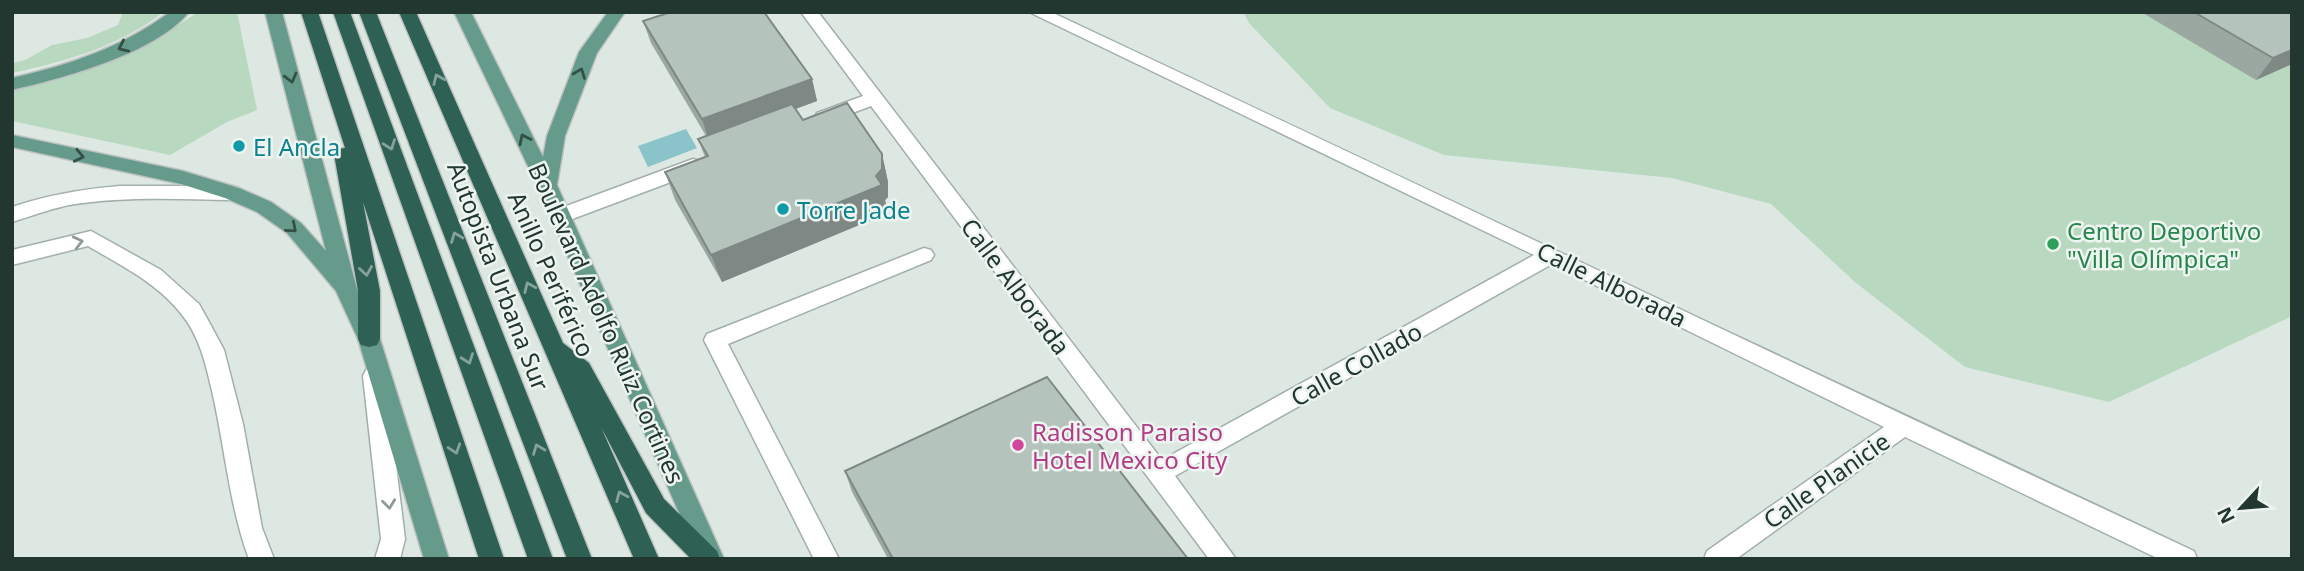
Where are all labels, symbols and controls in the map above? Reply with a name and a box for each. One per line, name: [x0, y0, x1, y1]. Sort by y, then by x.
one-way arrow: [118, 39, 130, 53]
one-way arrow: [572, 67, 586, 79]
one-way arrow: [283, 72, 297, 84]
one-way arrow: [432, 74, 446, 86]
place label: El Ancla: [253, 130, 340, 163]
one-way arrow: [519, 134, 533, 146]
marker: El Ancla: [231, 138, 247, 154]
one-way arrow: [382, 139, 396, 151]
one-way arrow: [73, 147, 85, 162]
street label: Autopista Urbana Sur: [440, 157, 558, 395]
street label: Boulevard Adolfo Ruiz Cortines: [521, 157, 693, 489]
street label: Anillo Periférico: [501, 186, 603, 362]
place label: Torre Jade: [797, 193, 911, 226]
marker: Torre Jade: [775, 201, 791, 217]
street label: Calle Alborada: [954, 211, 1078, 361]
place label: Centro Deportivo "Villa Olímpica": [2067, 214, 2261, 275]
one-way arrow: [284, 220, 297, 232]
one-way arrow: [450, 232, 464, 244]
street label: Calle Alborada: [1532, 234, 1692, 334]
one-way arrow: [72, 236, 84, 250]
marker: Centro Deportivo "Villa Olímpica": [2045, 236, 2061, 252]
one-way arrow: [358, 265, 373, 277]
one-way arrow: [523, 282, 537, 295]
street label: Calle Collado: [1284, 314, 1428, 414]
one-way arrow: [459, 353, 473, 365]
place label: Radisson Paraiso Hotel Mexico City: [1032, 415, 1228, 476]
street label: Calle Planicie: [1756, 424, 1896, 536]
marker: Radisson Paraiso Hotel Mexico City: [1010, 437, 1026, 453]
one-way arrow: [447, 442, 461, 454]
one-way arrow: [532, 444, 546, 456]
north arrow: [2206, 473, 2276, 543]
one-way arrow: [615, 490, 629, 503]
one-way arrow: [382, 498, 397, 510]
text: N: [2211, 503, 2241, 528]

